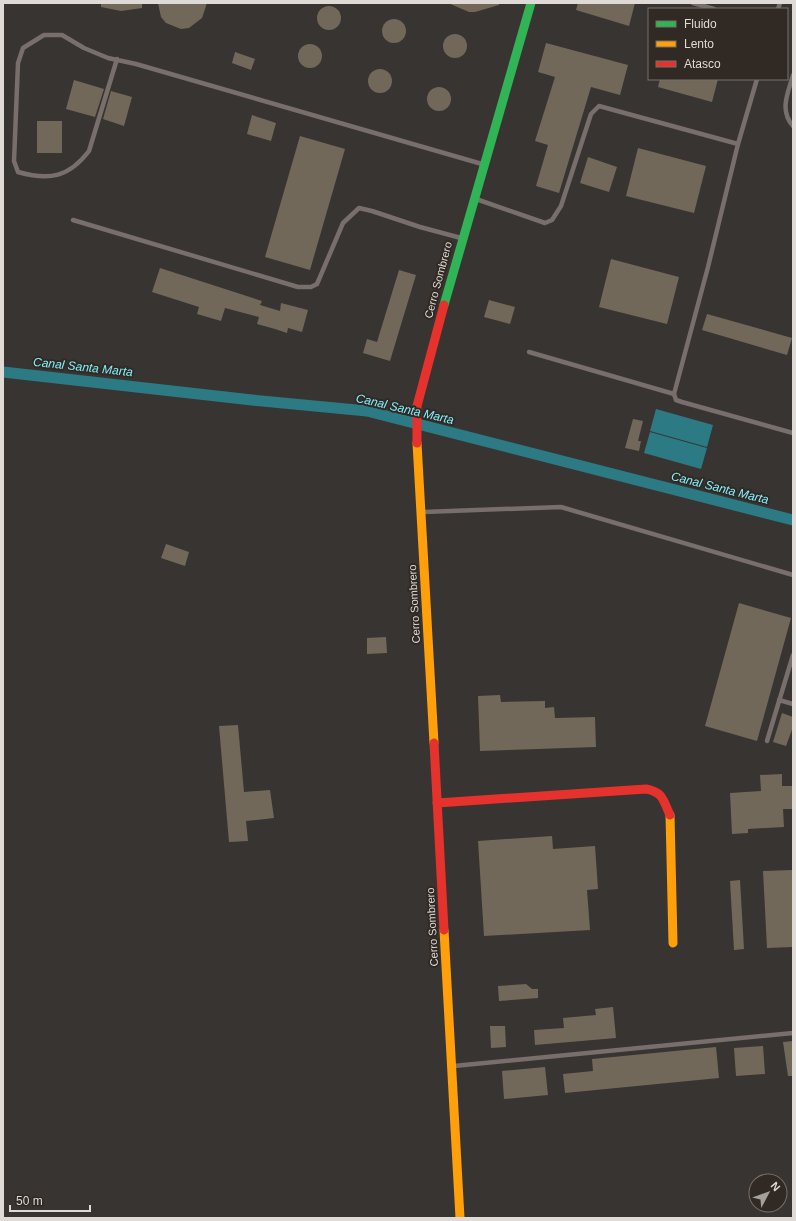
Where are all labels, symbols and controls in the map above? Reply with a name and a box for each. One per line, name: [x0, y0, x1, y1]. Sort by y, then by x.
legend: [648, 8, 788, 80]
text: Fluido: [684, 17, 717, 31]
text: Lento: [684, 37, 714, 51]
text: Atasco: [684, 57, 721, 71]
street label: Cerro Sombrero: [422, 240, 454, 320]
water label: Canal Santa Marta: [33, 355, 134, 379]
water label: Canal Santa Marta: [355, 391, 456, 427]
water label: Canal Santa Marta: [670, 469, 771, 507]
street label: Cerro Sombrero: [406, 564, 422, 644]
street label: Cerro Sombrero: [424, 887, 440, 967]
north arrow: [748, 1173, 788, 1213]
text: N: [768, 1180, 783, 1193]
scale bar: [10, 1187, 90, 1213]
text: 50 m: [16, 1194, 43, 1208]

